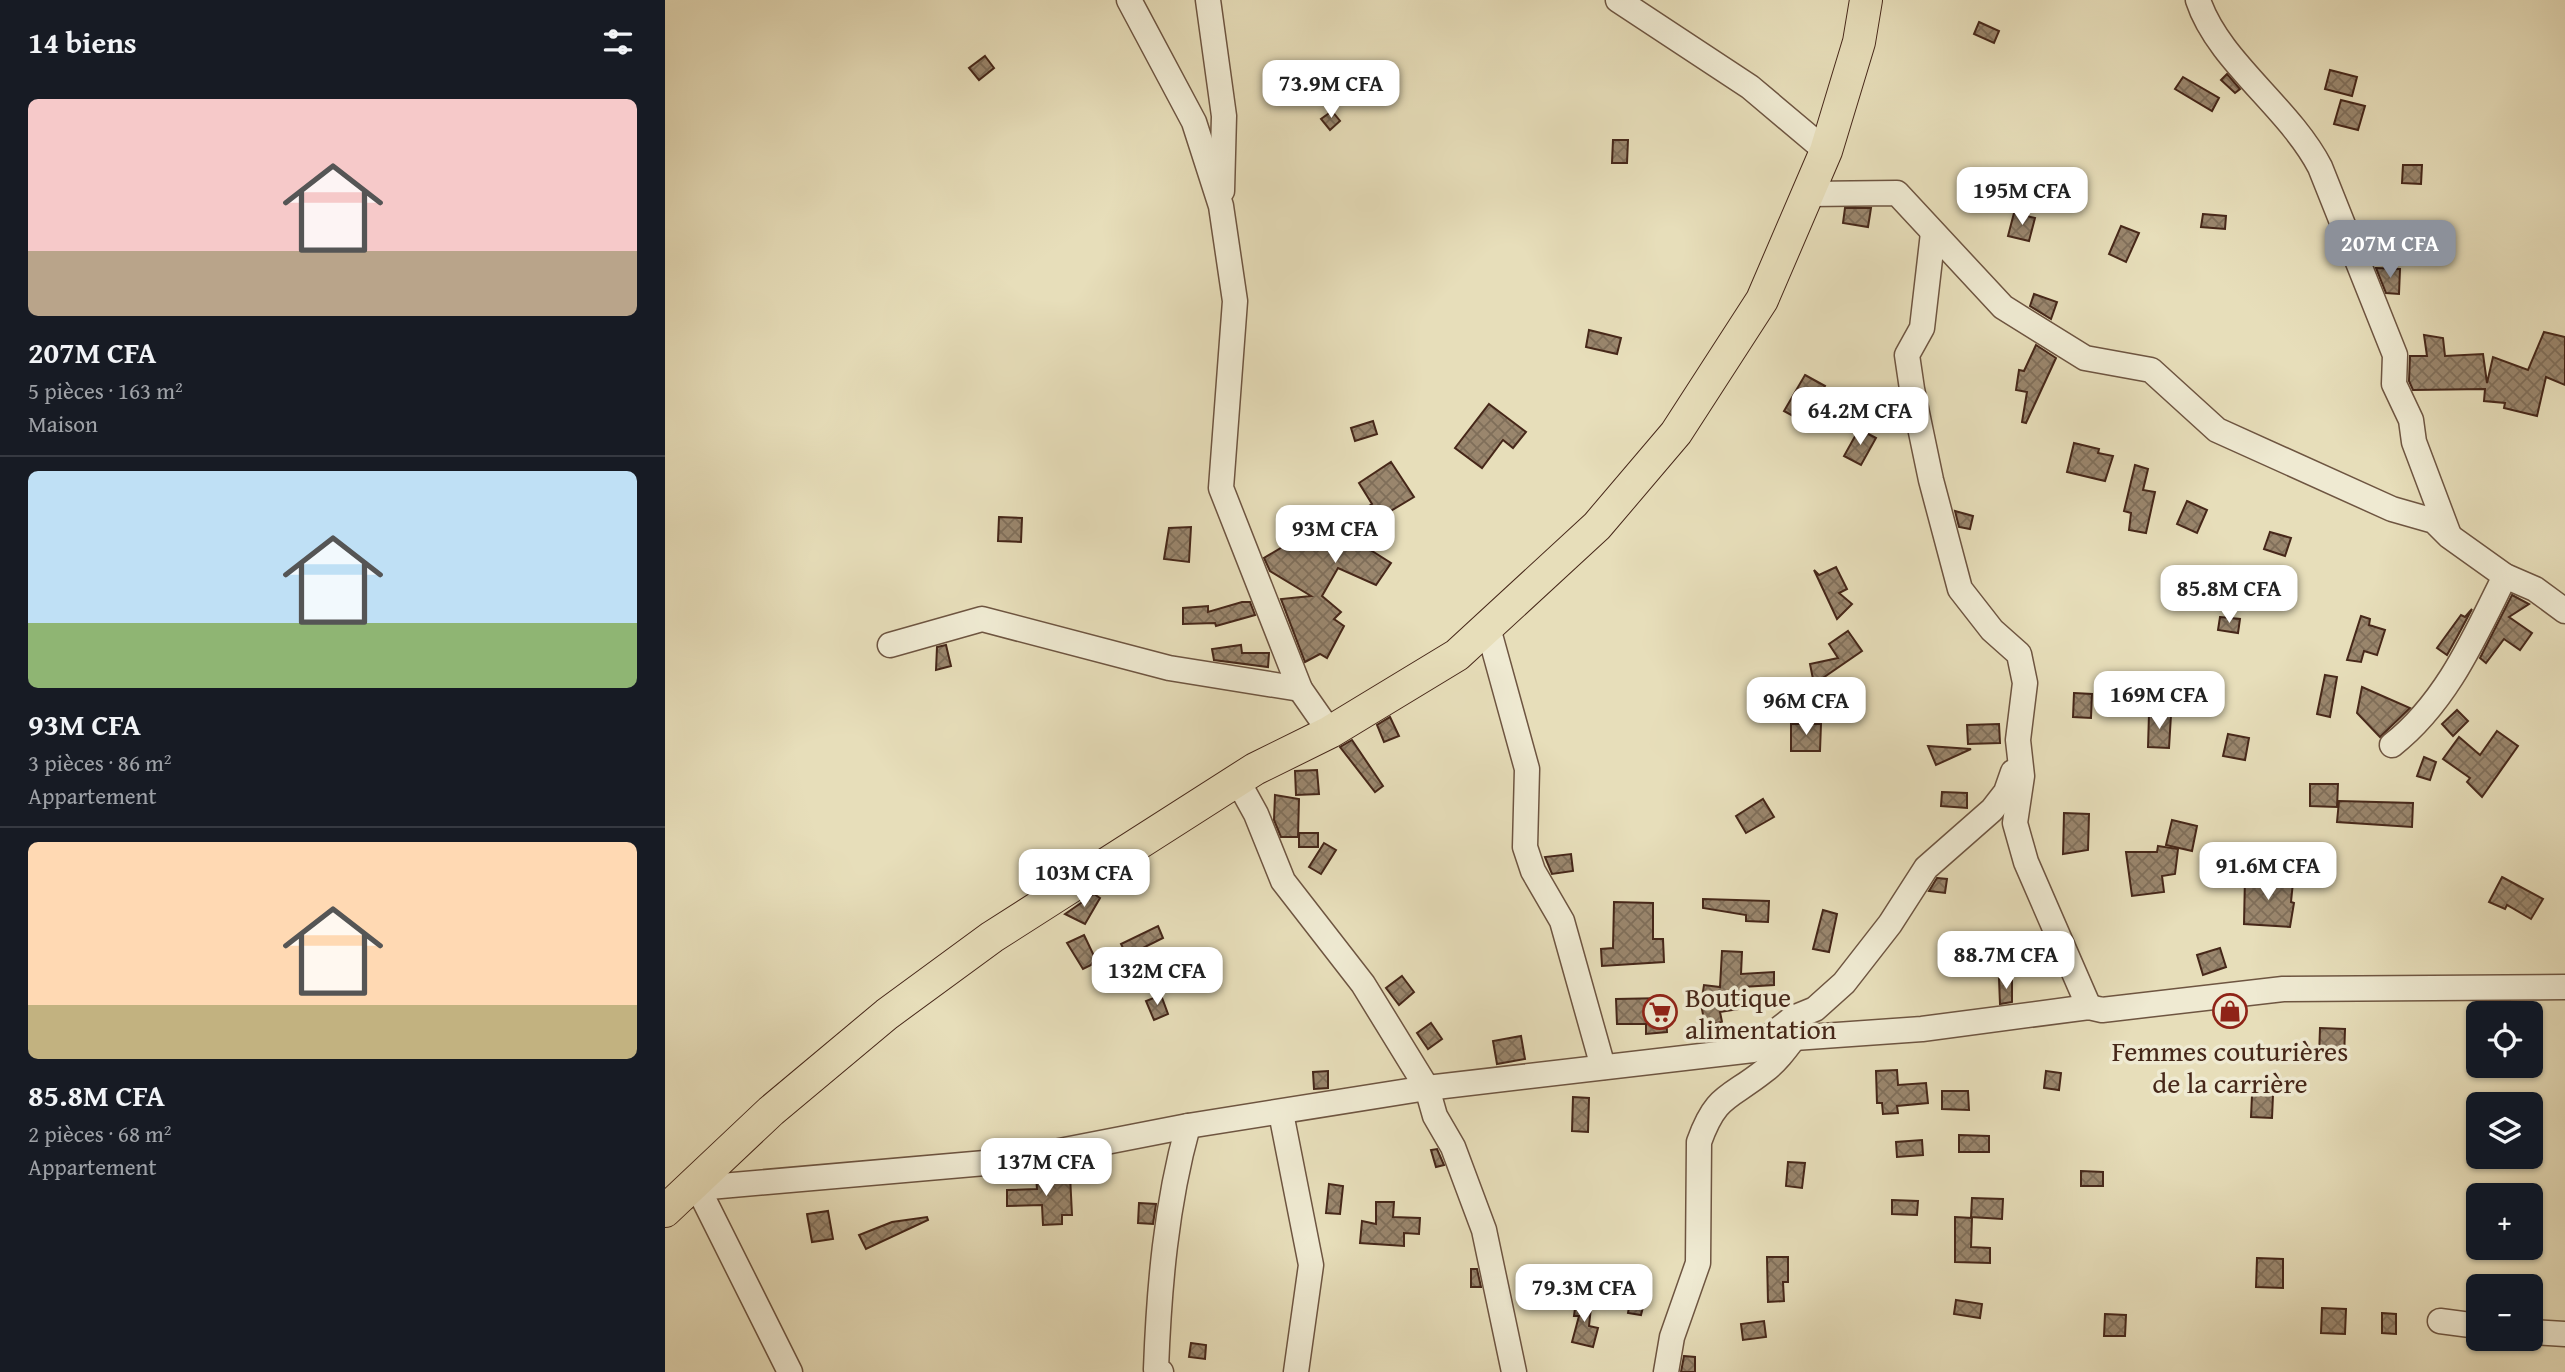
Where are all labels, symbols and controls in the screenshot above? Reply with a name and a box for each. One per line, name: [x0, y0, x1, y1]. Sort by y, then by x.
text: 14 biens: [28, 20, 137, 64]
icon: filters: [599, 23, 637, 61]
pin: 73.9M CFA: [1251, 60, 1411, 120]
text: 73.9M CFA: [1278, 66, 1384, 99]
icon: home: [270, 145, 396, 271]
pin: 195M CFA: [1950, 168, 2094, 227]
text: 195M CFA: [1973, 173, 2071, 206]
pin: 207M CFA: [2318, 220, 2462, 280]
text: 207M CFA: [2341, 226, 2439, 259]
text: 207M CFA: [28, 330, 156, 374]
text: 5 pièces · 163 m²: [28, 374, 183, 407]
pin: 64.2M CFA: [1780, 388, 1940, 447]
text: 64.2M CFA: [1807, 393, 1913, 426]
text: Maison: [28, 407, 98, 440]
pin: 93M CFA: [1270, 505, 1400, 565]
text: 93M CFA: [1292, 511, 1378, 544]
icon: home: [270, 517, 396, 643]
pin: 85.8M CFA: [2149, 566, 2309, 625]
text: 85.8M CFA: [2176, 571, 2282, 604]
pin: 169M CFA: [2087, 672, 2231, 731]
text: 169M CFA: [2110, 677, 2208, 710]
pin: 96M CFA: [1741, 678, 1871, 737]
text: 96M CFA: [1763, 683, 1849, 716]
text: 93M CFA: [28, 702, 141, 746]
text: 3 pièces · 86 m²: [28, 746, 172, 779]
text: Appartement: [28, 779, 157, 812]
pin: 91.6M CFA: [2188, 842, 2348, 902]
text: 91.6M CFA: [2215, 848, 2321, 881]
pin: 103M CFA: [1012, 850, 1156, 909]
text: 103M CFA: [1035, 855, 1133, 888]
icon: home: [270, 888, 396, 1014]
pin: 88.7M CFA: [1926, 932, 2086, 991]
text: 88.7M CFA: [1953, 937, 2059, 970]
pin: 132M CFA: [1085, 948, 1229, 1007]
text: 132M CFA: [1108, 953, 1206, 986]
place label: Boutique alimentation: [1685, 976, 1837, 1049]
shop icon: Femmes couturières de la carrière: [2211, 992, 2249, 1030]
supermarket icon: Boutique alimentation: [1641, 993, 1679, 1031]
map controls: [2466, 1001, 2543, 1351]
button: locate: [2466, 1001, 2543, 1078]
place label: Femmes couturières de la carrière: [2112, 1030, 2348, 1103]
text: 85.8M CFA: [28, 1073, 165, 1117]
button: layers: [2466, 1092, 2543, 1169]
text: 2 pièces · 68 m²: [28, 1117, 172, 1150]
pin: 137M CFA: [974, 1138, 1118, 1198]
text: 137M CFA: [997, 1144, 1095, 1177]
text: Appartement: [28, 1150, 157, 1183]
button: +: [2466, 1183, 2543, 1260]
pin: 79.3M CFA: [1504, 1264, 1664, 1324]
text: 79.3M CFA: [1531, 1270, 1637, 1303]
button: −: [2466, 1274, 2543, 1351]

